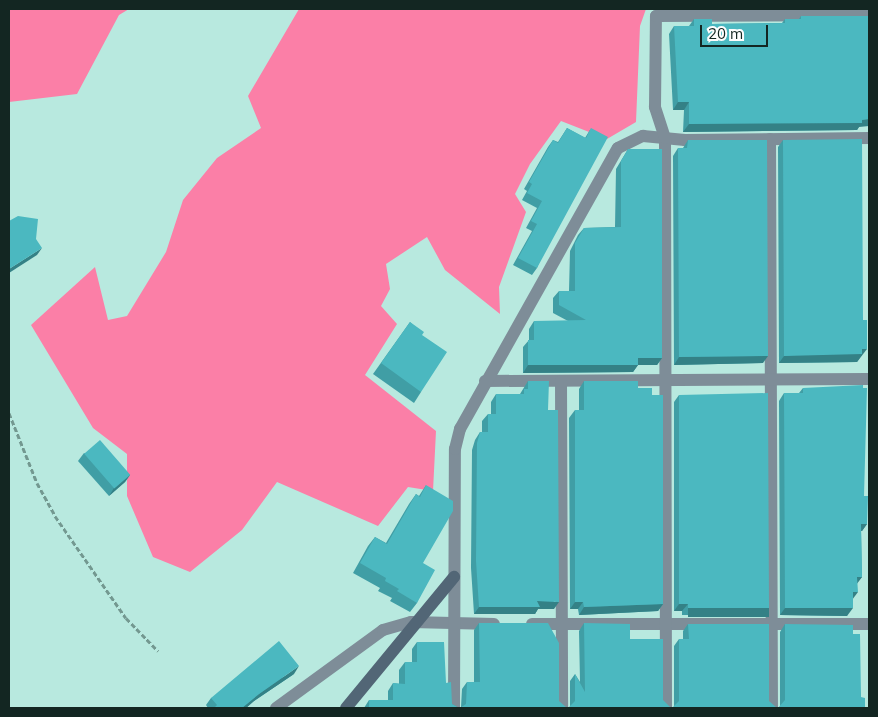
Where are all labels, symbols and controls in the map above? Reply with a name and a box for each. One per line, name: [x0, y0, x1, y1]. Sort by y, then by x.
scale bar: [703, 15, 770, 47]
text: 20 m: [708, 24, 743, 43]

